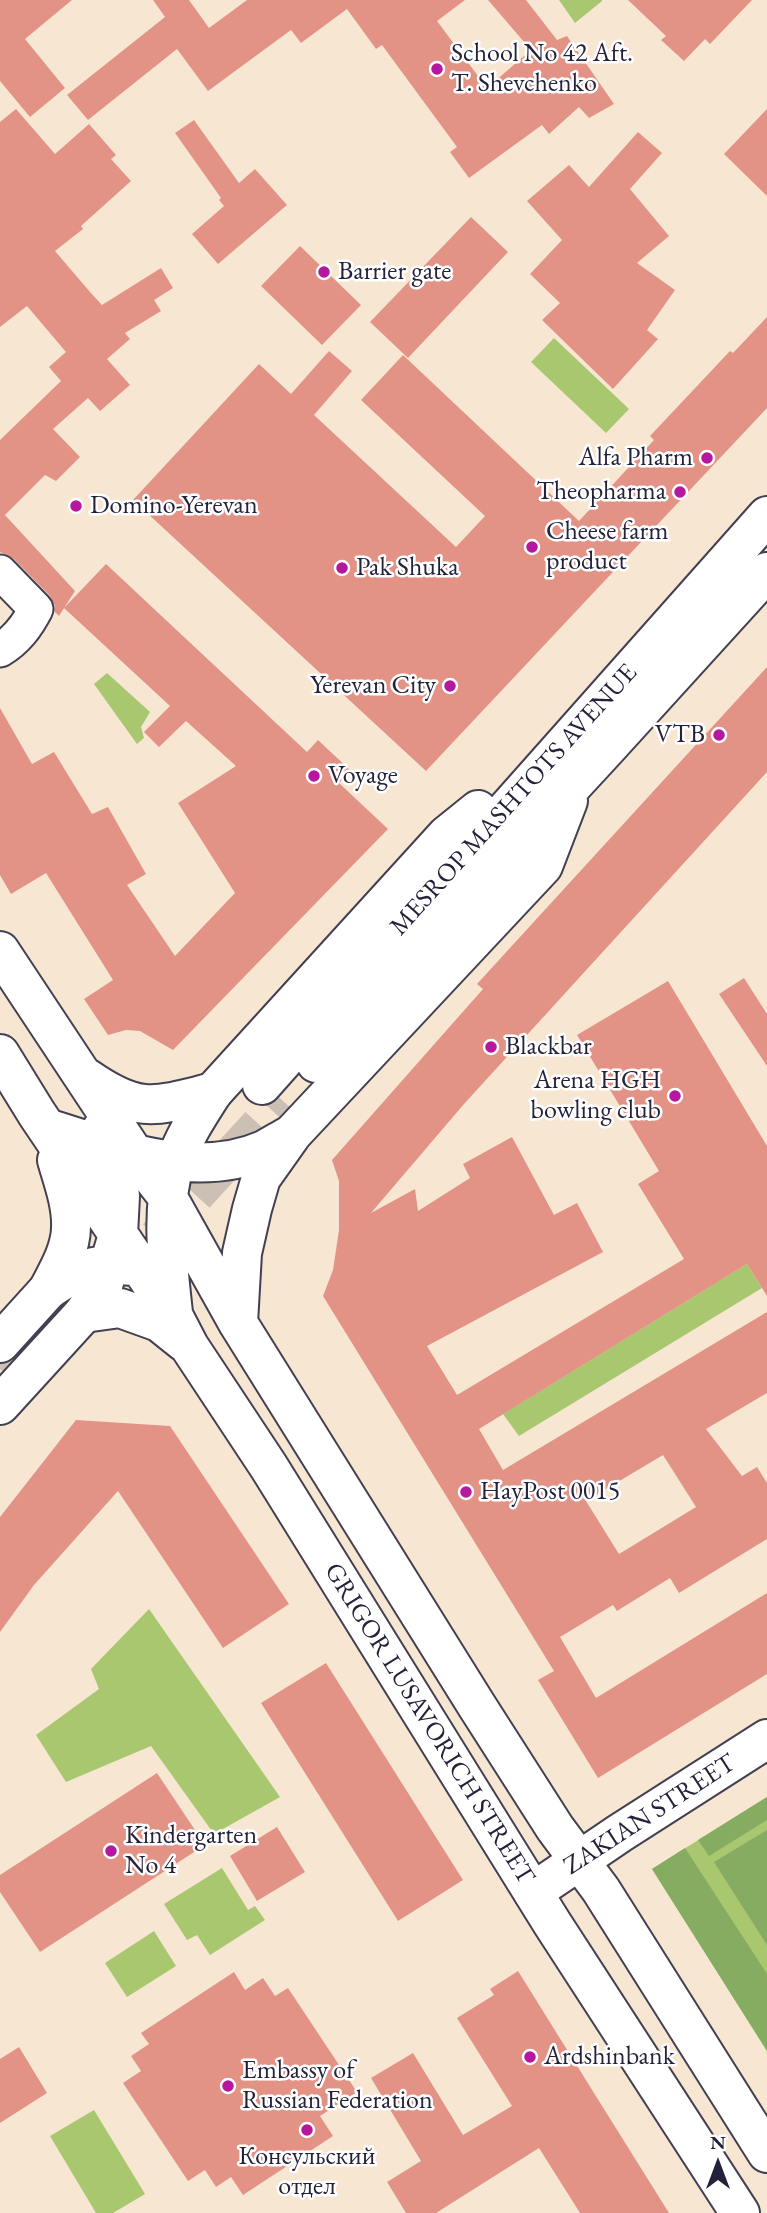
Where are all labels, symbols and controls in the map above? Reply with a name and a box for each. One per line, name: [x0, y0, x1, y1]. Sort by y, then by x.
place label: School No 42 Aft. T. Shevchenko: [451, 38, 633, 100]
marker: School No 42 Aft. T. Shevchenko: [429, 61, 445, 77]
place label: Barrier gate: [338, 256, 451, 288]
marker: Barrier gate: [316, 264, 332, 280]
place label: Alfa Pharm: [579, 442, 693, 474]
marker: Alfa Pharm: [699, 450, 715, 466]
place label: Theopharma: [536, 476, 666, 508]
marker: Theopharma: [672, 484, 688, 500]
place label: Domino-Yerevan: [90, 490, 258, 522]
marker: Domino-Yerevan: [68, 498, 84, 514]
place label: Cheese farm product: [546, 516, 669, 578]
marker: Cheese farm product: [524, 539, 540, 555]
place label: Pak Shuka: [356, 552, 459, 584]
marker: Pak Shuka: [334, 560, 350, 576]
street label: MESROP MASHTOTS AVENUE: [384, 658, 644, 942]
place label: Yerevan City: [310, 670, 436, 702]
marker: Yerevan City: [442, 678, 458, 694]
place label: VTB: [655, 719, 705, 751]
marker: VTB: [711, 727, 727, 743]
place label: Voyage: [328, 760, 398, 792]
marker: Voyage: [306, 768, 322, 784]
place label: Blackbar: [505, 1031, 592, 1063]
marker: Blackbar: [483, 1039, 499, 1055]
place label: Arena HGH bowling club: [531, 1065, 661, 1126]
marker: Arena HGH bowling club: [667, 1088, 683, 1104]
place label: HayPost 0015: [480, 1476, 620, 1508]
marker: HayPost 0015: [458, 1484, 474, 1500]
street label: GRIGOR LUSAVORICH STREET: [317, 1558, 541, 1890]
street label: ZAKIAN STREET: [558, 1748, 742, 1882]
place label: Kindergarten No 4: [125, 1820, 257, 1882]
marker: Kindergarten No 4: [103, 1843, 119, 1859]
place label: Ardshinbank: [544, 2041, 675, 2073]
marker: Ardshinbank: [522, 2049, 538, 2065]
place label: Embassy of Russian Federation: [242, 2055, 433, 2116]
marker: Embassy of Russian Federation: [220, 2078, 236, 2094]
marker: Консульский отдел: [299, 2122, 315, 2138]
north arrow: [683, 2129, 753, 2199]
text: N: [710, 2130, 726, 2155]
place label: Консульский отдел: [239, 2141, 375, 2202]

